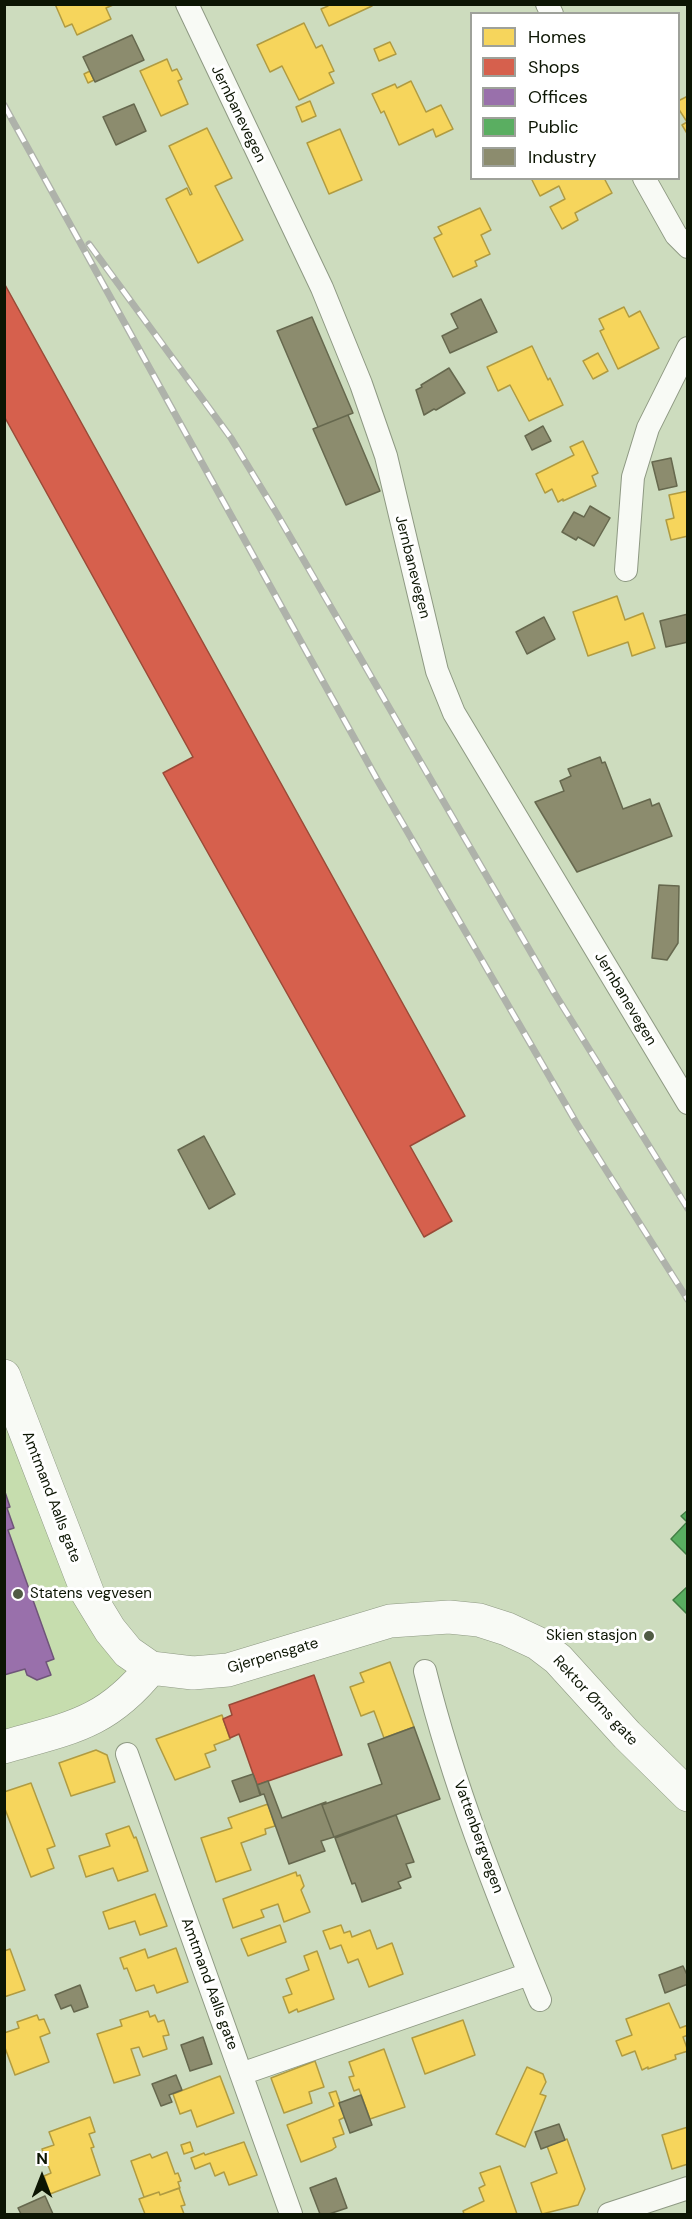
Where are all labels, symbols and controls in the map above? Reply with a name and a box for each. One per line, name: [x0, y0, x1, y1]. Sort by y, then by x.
legend: [470, 12, 680, 180]
text: Homes: [528, 25, 586, 49]
text: Shops: [528, 55, 580, 79]
street label: Jernbanevegen: [207, 63, 269, 165]
text: Offices: [528, 85, 588, 109]
text: Public: [528, 115, 579, 139]
text: Industry: [528, 145, 597, 169]
street label: Jernbanevegen: [390, 514, 434, 620]
street label: Jernbanevegen: [590, 949, 660, 1049]
street label: Amtmand Aalls gate: [18, 1429, 84, 1565]
place label: Statens vegvesen: [30, 1585, 152, 1603]
marker: Statens vegvesen: [11, 1587, 25, 1601]
place label: Skien stasjon: [546, 1627, 637, 1645]
marker: Skien stasjon: [642, 1629, 656, 1643]
street label: Gjerpensgate: [226, 1634, 320, 1678]
street label: Rektor Ørns gate: [549, 1652, 641, 1750]
street label: Vattenbergvegen: [449, 1778, 507, 1896]
street label: Amtmand Aalls gate: [177, 1915, 241, 2053]
north arrow: [12, 2147, 72, 2207]
text: N: [36, 2148, 48, 2169]

